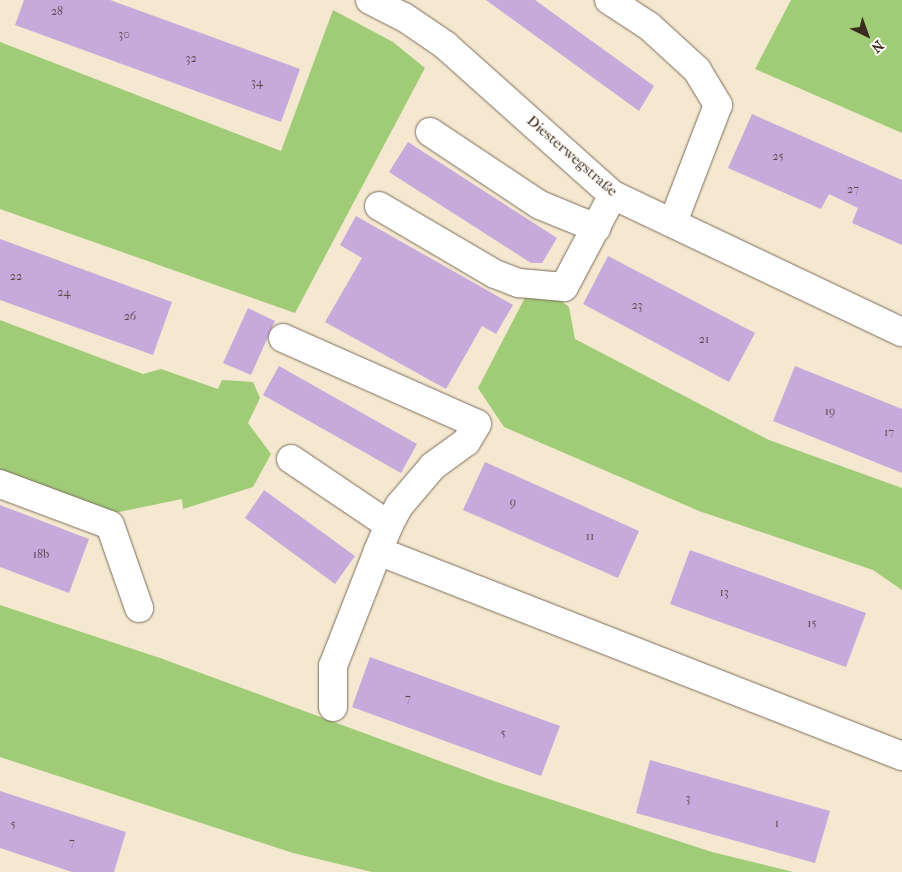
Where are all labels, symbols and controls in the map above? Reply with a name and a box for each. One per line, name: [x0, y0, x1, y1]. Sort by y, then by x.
house number: 28: [51, 5, 63, 19]
north arrow: [842, 10, 892, 60]
house number: 30: [118, 28, 130, 42]
text: N: [868, 37, 887, 56]
house number: 32: [185, 52, 197, 66]
house number: 34: [251, 76, 263, 90]
street label: Diesterwegstraße: [523, 112, 621, 200]
house number: 25: [772, 150, 784, 164]
house number: 27: [847, 183, 859, 197]
house number: 22: [10, 270, 22, 284]
house number: 24: [57, 286, 71, 300]
house number: 23: [631, 299, 643, 313]
house number: 26: [124, 310, 136, 324]
house number: 21: [699, 333, 709, 347]
house number: 19: [825, 405, 835, 419]
house number: 17: [884, 426, 894, 440]
house number: 9: [510, 496, 516, 510]
house number: 11: [586, 530, 594, 544]
house number: 18b: [33, 548, 49, 562]
house number: 13: [719, 586, 729, 600]
house number: 15: [807, 617, 817, 631]
house number: 7: [405, 692, 411, 706]
house number: 5: [500, 727, 506, 741]
house number: 3: [686, 792, 690, 806]
house number: 1: [775, 817, 779, 831]
house number: 5: [10, 818, 16, 832]
house number: 7: [69, 836, 75, 850]

